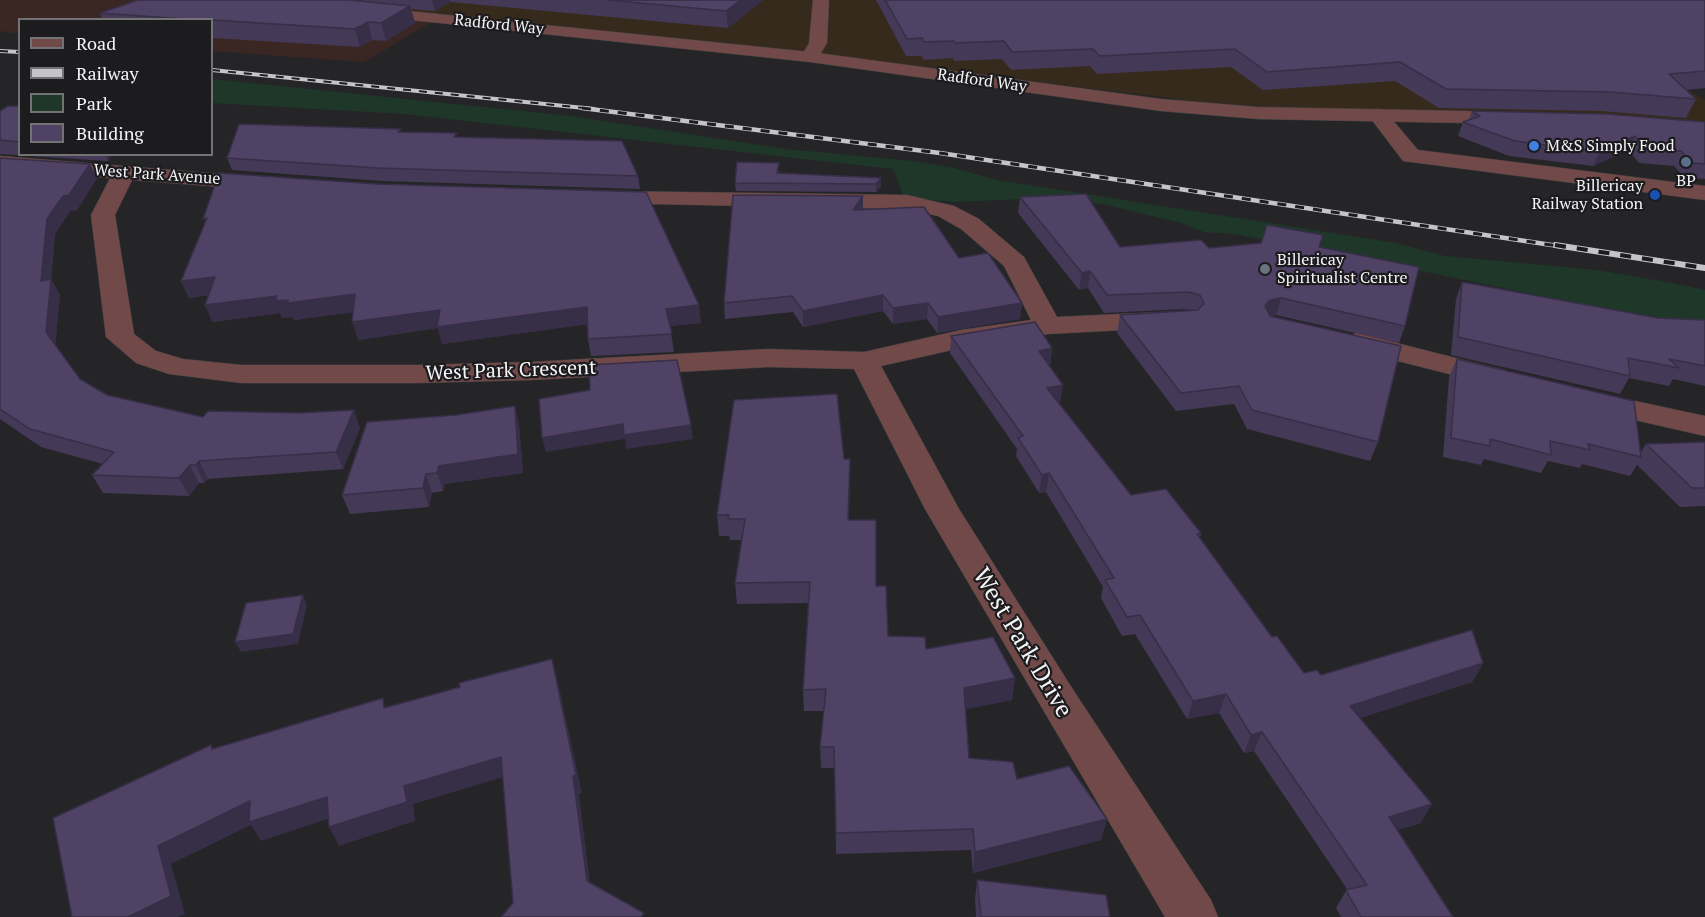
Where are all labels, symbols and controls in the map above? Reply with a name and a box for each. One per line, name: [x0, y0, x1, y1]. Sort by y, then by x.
street label: Radford Way: [453, 11, 545, 39]
legend: [18, 18, 213, 156]
text: Road: [76, 31, 116, 55]
text: Railway: [76, 61, 139, 85]
street label: Radford Way: [936, 65, 1028, 97]
text: Park: [76, 91, 112, 115]
text: Building: [76, 121, 144, 145]
place label: M&S Simply Food: [1546, 136, 1675, 156]
marker: M&S Simply Food: [1527, 139, 1541, 153]
marker: BP: [1679, 155, 1693, 169]
street label: West Park Avenue: [93, 161, 221, 189]
place label: BP: [1676, 171, 1696, 191]
place label: Billericay Railway Station: [1532, 176, 1643, 214]
marker: Billericay Railway Station: [1648, 188, 1662, 202]
place label: Billericay Spiritualist Centre: [1277, 250, 1408, 288]
marker: Billericay Spiritualist Centre: [1258, 262, 1272, 276]
street label: West Park Crescent: [425, 356, 597, 386]
street label: West Park Drive: [966, 563, 1078, 723]

